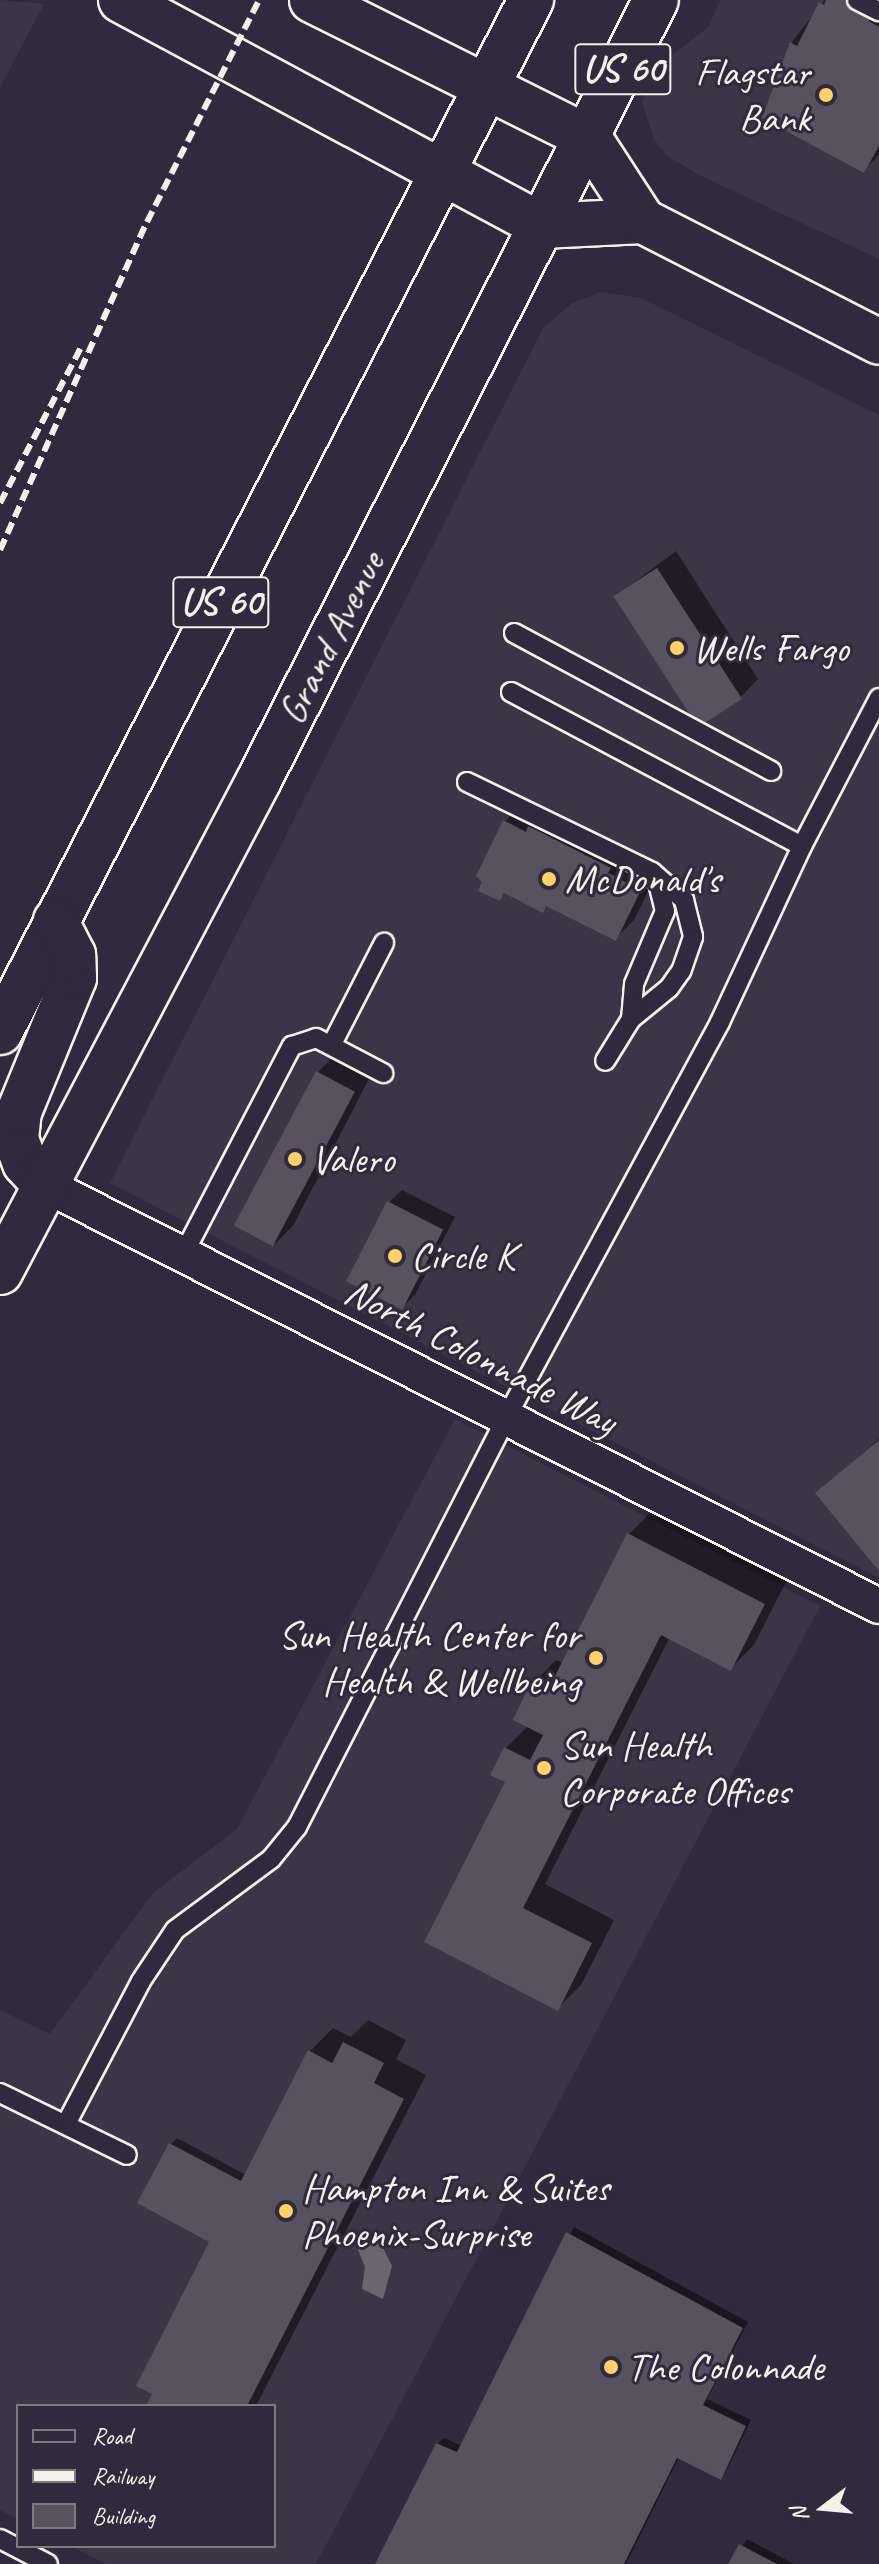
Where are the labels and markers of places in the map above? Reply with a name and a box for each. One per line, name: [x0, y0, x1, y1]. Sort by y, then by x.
place label: Flagstar Bank: [695, 48, 810, 142]
marker: Flagstar Bank: [817, 86, 835, 104]
place label: Wells Fargo: [693, 624, 850, 672]
marker: Wells Fargo: [668, 639, 686, 657]
place label: McDonald's: [565, 855, 720, 903]
marker: McDonald's: [540, 870, 558, 888]
place label: Valero: [311, 1135, 394, 1183]
marker: Valero: [286, 1150, 304, 1168]
place label: Circle K: [411, 1232, 515, 1280]
marker: Circle K: [386, 1247, 404, 1265]
place label: Sun Health Center for Health & Wellbeing: [279, 1611, 580, 1705]
marker: Sun Health Center for Health & Wellbeing: [587, 1649, 605, 1667]
place label: Sun Health Corporate Offices: [560, 1721, 790, 1815]
marker: Sun Health Corporate Offices: [535, 1759, 553, 1777]
place label: Hampton Inn & Suites Phoenix-Surprise: [302, 2164, 609, 2258]
marker: Hampton Inn & Suites Phoenix-Surprise: [277, 2202, 295, 2220]
place label: The Colonnade: [627, 2343, 822, 2391]
marker: The Colonnade: [602, 2358, 620, 2376]

